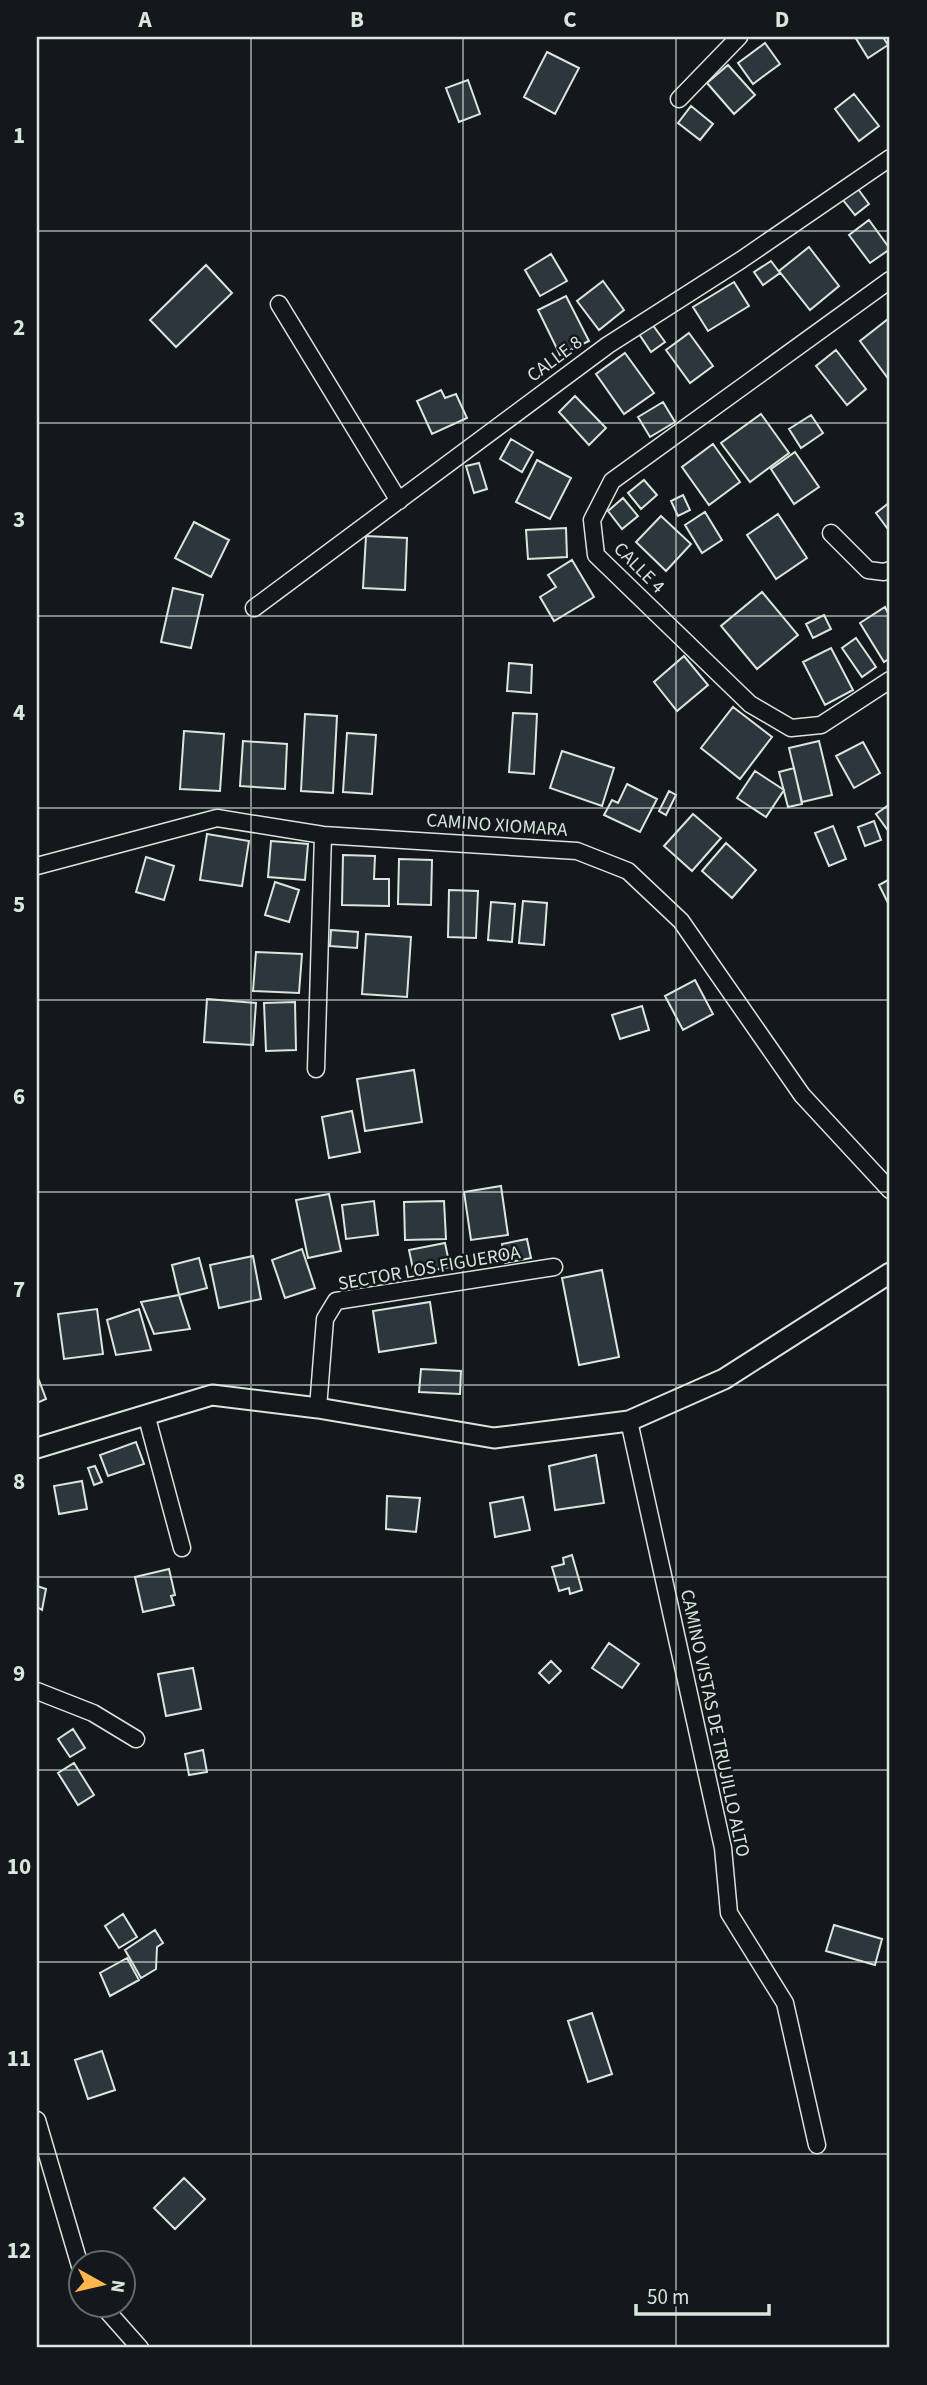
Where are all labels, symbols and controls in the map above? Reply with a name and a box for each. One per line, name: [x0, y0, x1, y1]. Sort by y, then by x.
text: A: [137, 3, 152, 36]
text: B: [350, 3, 364, 36]
text: C: [563, 3, 577, 36]
text: D: [775, 3, 789, 36]
text: 1: [13, 119, 25, 152]
text: 2: [13, 311, 25, 344]
street label: CALLE 8: [522, 329, 588, 389]
text: 3: [13, 503, 25, 536]
street label: CALLE 4: [607, 536, 671, 600]
text: 4: [13, 696, 25, 729]
street label: CAMINO XIOMARA: [426, 807, 569, 844]
text: 5: [13, 888, 25, 921]
text: 6: [13, 1080, 25, 1113]
street label: SECTOR LOS FIGUEROA: [336, 1239, 523, 1298]
text: 7: [13, 1273, 25, 1306]
text: 8: [13, 1465, 25, 1498]
street label: CAMINO VISTAS DE TRUJILLO ALTO: [673, 1587, 756, 1860]
text: 9: [13, 1657, 25, 1690]
text: 10: [7, 1850, 31, 1883]
text: 11: [7, 2042, 31, 2075]
text: 12: [7, 2234, 31, 2267]
north arrow: [66, 2248, 136, 2318]
scale bar: [636, 2273, 769, 2317]
text: N: [103, 2278, 132, 2294]
text: 50 m: [647, 2282, 689, 2312]

